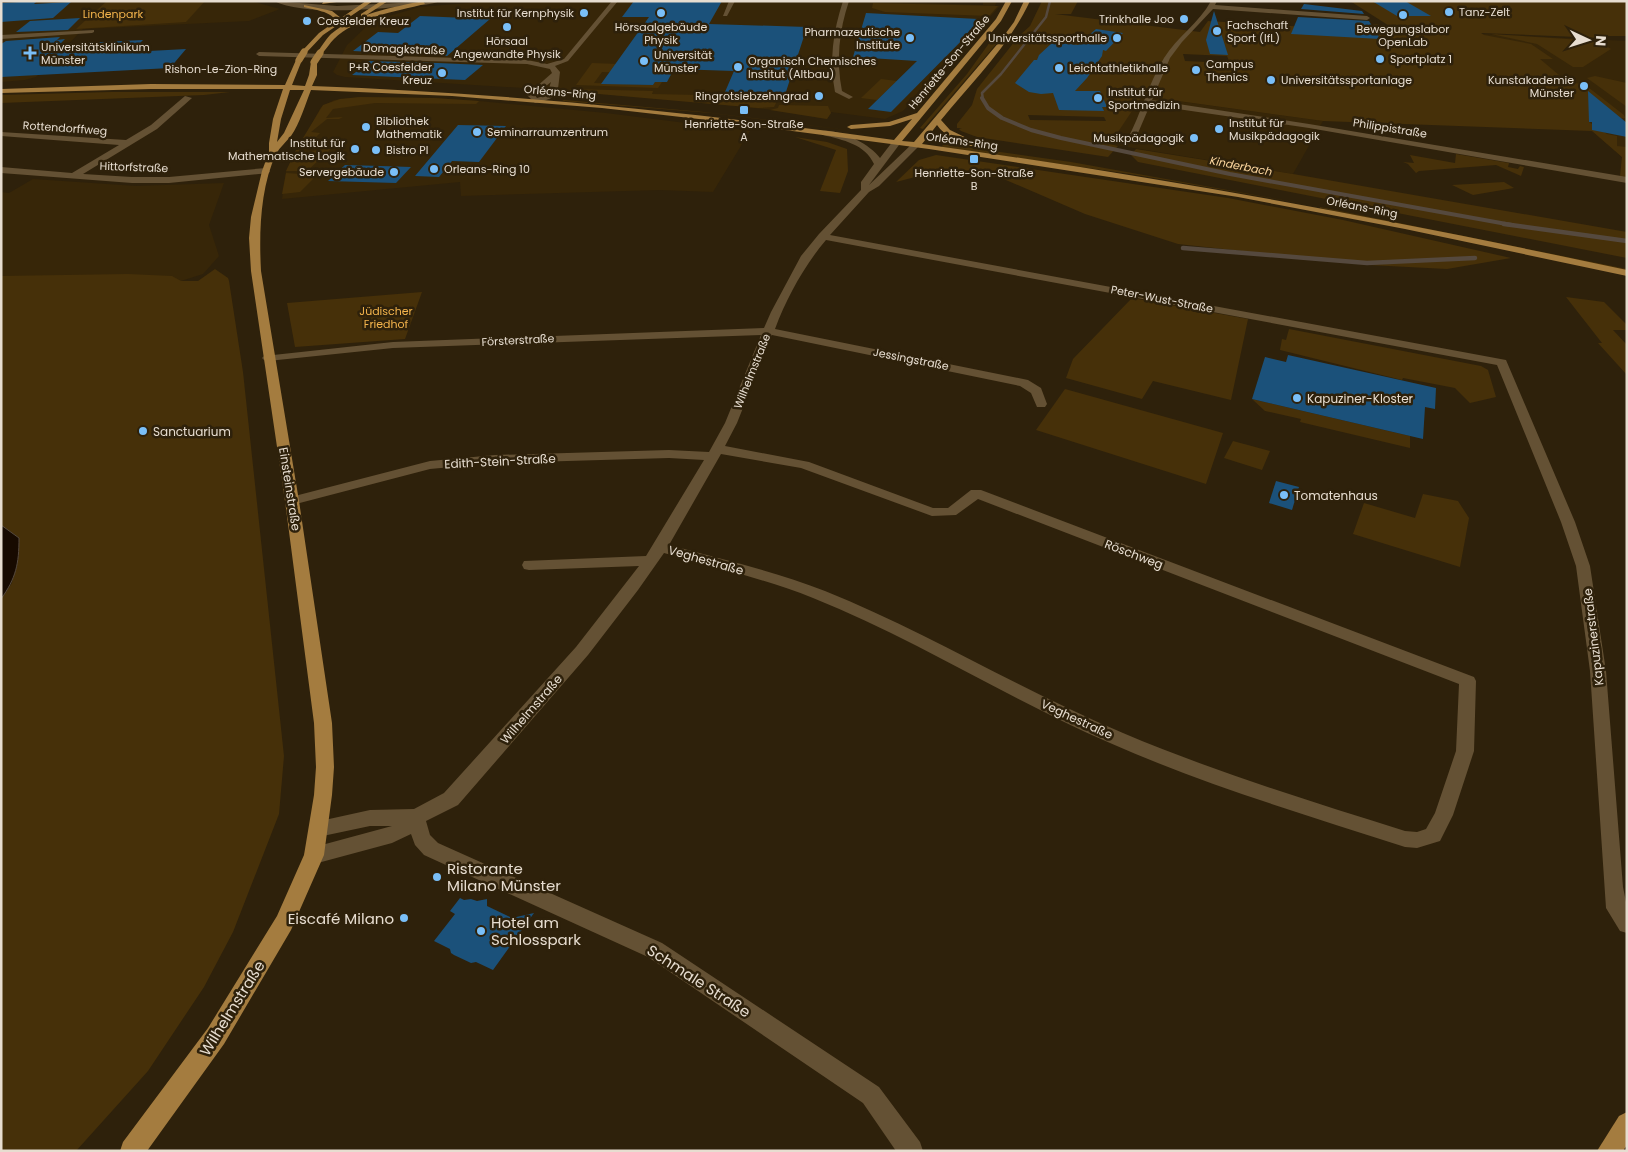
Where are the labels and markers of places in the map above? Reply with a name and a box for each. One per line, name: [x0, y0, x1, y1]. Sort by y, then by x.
place label: Tanz-Zelt: [1459, 4, 1510, 20]
place label: Institut für Kernphysik: [457, 5, 574, 21]
marker: Tanz-Zelt: [1443, 6, 1455, 18]
marker: Institut für Kernphysik: [578, 7, 590, 19]
marker: Hörsaalgebäude Physik: [655, 7, 667, 19]
marker: Bewegungslabor OpenLab: [1397, 9, 1409, 21]
place label: Trinkhalle Joo: [1099, 11, 1174, 27]
place label: Coesfelder Kreuz: [317, 13, 409, 29]
marker: Trinkhalle Joo: [1178, 13, 1190, 25]
marker: Coesfelder Kreuz: [301, 15, 313, 27]
place label: Fachschaft Sport (IfL): [1227, 17, 1288, 46]
place label: Hörsaalgebäude Physik: [615, 19, 707, 48]
marker: Hörsaal Angewandte Physik: [501, 21, 513, 33]
place label: Bewegungslabor OpenLab: [1357, 21, 1449, 50]
place label: Pharmazeutische Institute: [804, 24, 900, 53]
marker: Fachschaft Sport (IfL): [1211, 25, 1223, 37]
place label: Universitätssporthalle: [988, 30, 1107, 46]
marker: Pharmazeutische Institute: [904, 32, 916, 44]
marker: Universitätssporthalle: [1111, 32, 1123, 44]
place label: Hörsaal Angewandte Physik: [453, 33, 561, 62]
place label: Universitätsklinikum Münster: [41, 39, 150, 68]
marker: Universitätsklinikum Münster: [23, 46, 37, 60]
place label: Universität Münster: [654, 47, 712, 76]
place label: Sportplatz 1: [1390, 51, 1452, 67]
place label: Organisch Chemisches Institut (Altbau): [748, 53, 876, 82]
marker: Sportplatz 1: [1374, 53, 1386, 65]
marker: Universität Münster: [638, 55, 650, 67]
place label: Campus Thenics: [1206, 56, 1254, 85]
place label: P+R Coesfelder Kreuz: [349, 59, 432, 88]
place label: Leichtathletikhalle: [1069, 60, 1168, 76]
marker: Organisch Chemisches Institut (Altbau): [732, 61, 744, 73]
marker: Leichtathletikhalle: [1053, 62, 1065, 74]
marker: Campus Thenics: [1190, 64, 1202, 76]
marker: P+R Coesfelder Kreuz: [436, 67, 448, 79]
place label: Universitätssportanlage: [1281, 72, 1412, 88]
place label: Kunstakademie Münster: [1488, 72, 1574, 101]
marker: Universitätssportanlage: [1265, 74, 1277, 86]
marker: Kunstakademie Münster: [1578, 80, 1590, 92]
place label: Institut für Sportmedizin: [1108, 84, 1180, 113]
place label: Ringrotsiebzehngrad: [695, 88, 809, 104]
marker: Ringrotsiebzehngrad: [813, 90, 825, 102]
marker: Institut für Sportmedizin: [1092, 92, 1104, 104]
marker: Henriette-Son-Straße A: [738, 104, 750, 116]
place label: Bibliothek Mathematik: [376, 113, 442, 142]
place label: Institut für Musikpädagogik: [1229, 115, 1320, 144]
place label: Henriette-Son-Straße A: [685, 116, 804, 145]
marker: Bibliothek Mathematik: [360, 121, 372, 133]
marker: Institut für Musikpädagogik: [1213, 123, 1225, 135]
place label: Seminarraumzentrum: [487, 124, 608, 140]
marker: Seminarraumzentrum: [471, 126, 483, 138]
place label: Musikpädagogik: [1093, 130, 1184, 146]
marker: Musikpädagogik: [1188, 132, 1200, 144]
place label: Institut für Mathematische Logik: [228, 135, 345, 164]
place label: Bistro PI: [386, 142, 428, 158]
marker: Institut für Mathematische Logik: [349, 143, 361, 155]
marker: Bistro PI: [370, 144, 382, 156]
marker: Henriette-Son-Straße B: [968, 153, 980, 165]
place label: Orleans-Ring 10: [444, 161, 530, 177]
marker: Orleans-Ring 10: [428, 163, 440, 175]
place label: Servergebäude: [299, 164, 384, 180]
place label: Henriette-Son-Straße B: [915, 165, 1034, 194]
marker: Servergebäude: [388, 166, 400, 178]
place label: Kapuziner-Kloster: [1307, 390, 1414, 407]
marker: Kapuziner-Kloster: [1291, 392, 1303, 404]
place label: Sanctuarium: [153, 423, 231, 440]
marker: Sanctuarium: [137, 425, 149, 437]
place label: Tomatenhaus: [1294, 487, 1378, 504]
marker: Tomatenhaus: [1278, 489, 1290, 501]
place label: Ristorante Milano Münster: [447, 858, 561, 896]
marker: Ristorante Milano Münster: [431, 871, 443, 883]
place label: Eiscafé Milano: [288, 908, 394, 929]
marker: Eiscafé Milano: [398, 912, 410, 924]
place label: Hotel am Schlosspark: [491, 912, 581, 950]
marker: Hotel am Schlosspark: [475, 925, 487, 937]

